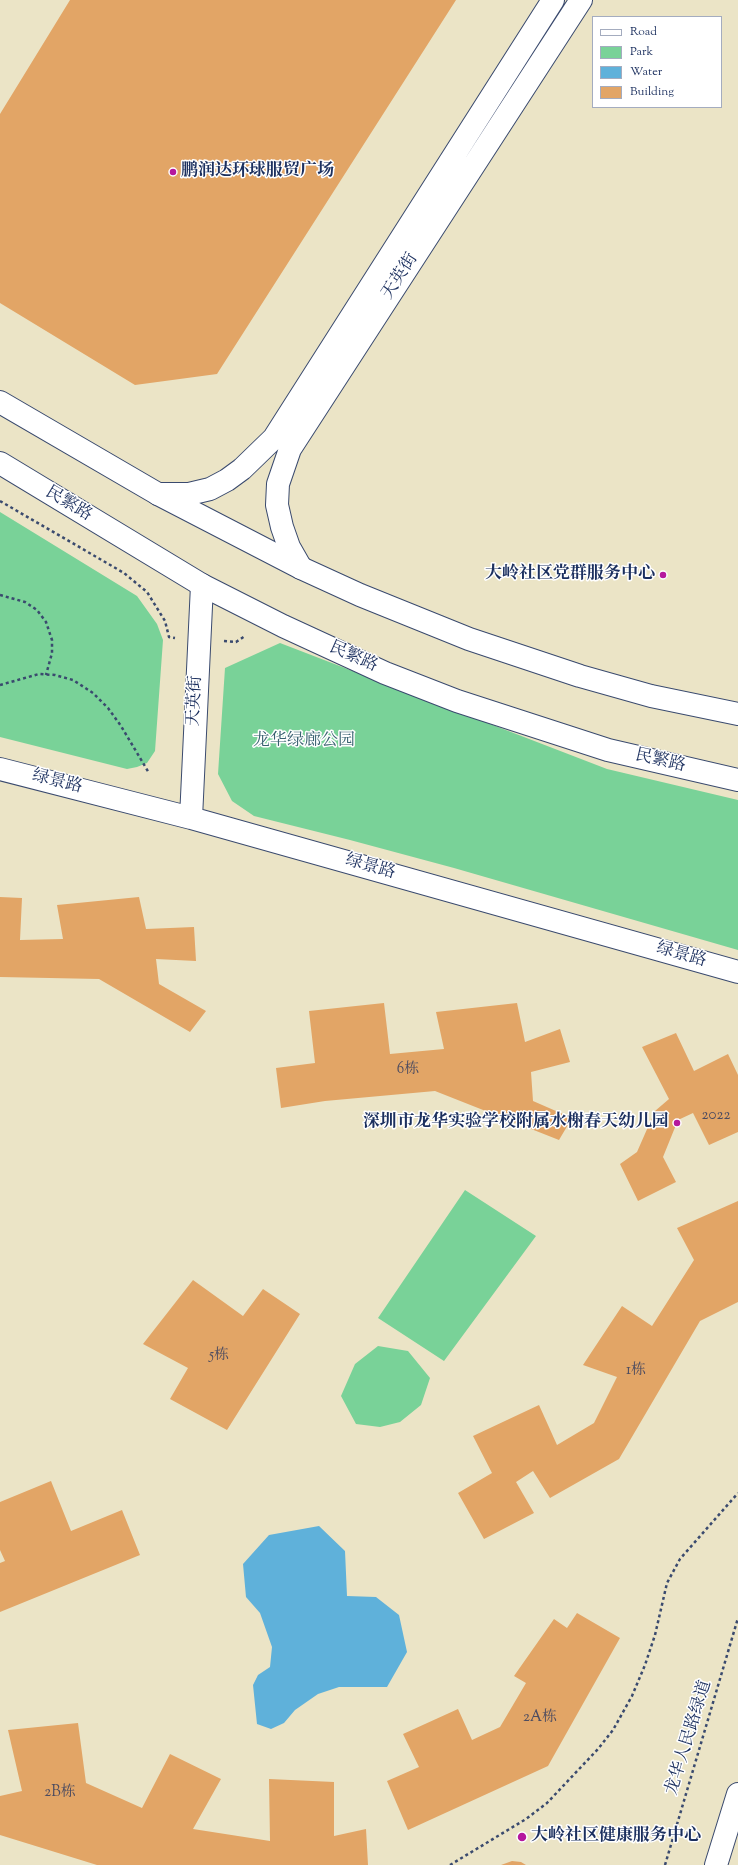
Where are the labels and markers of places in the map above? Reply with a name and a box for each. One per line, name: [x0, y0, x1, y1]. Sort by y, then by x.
place label: 鹏润达环球服贸广场: [181, 162, 334, 182]
marker: 鹏润达环球服贸广场: [168, 167, 178, 177]
place label: 大岭社区党群服务中心: [485, 565, 655, 585]
marker: 大岭社区党群服务中心: [658, 570, 668, 580]
place label: 深圳市龙华实验学校附属水榭春天幼儿园: [363, 1113, 669, 1133]
marker: 深圳市龙华实验学校附属水榭春天幼儿园: [672, 1118, 682, 1128]
place label: 大岭社区健康服务中心: [531, 1827, 701, 1847]
marker: 大岭社区健康服务中心: [516, 1831, 528, 1843]

